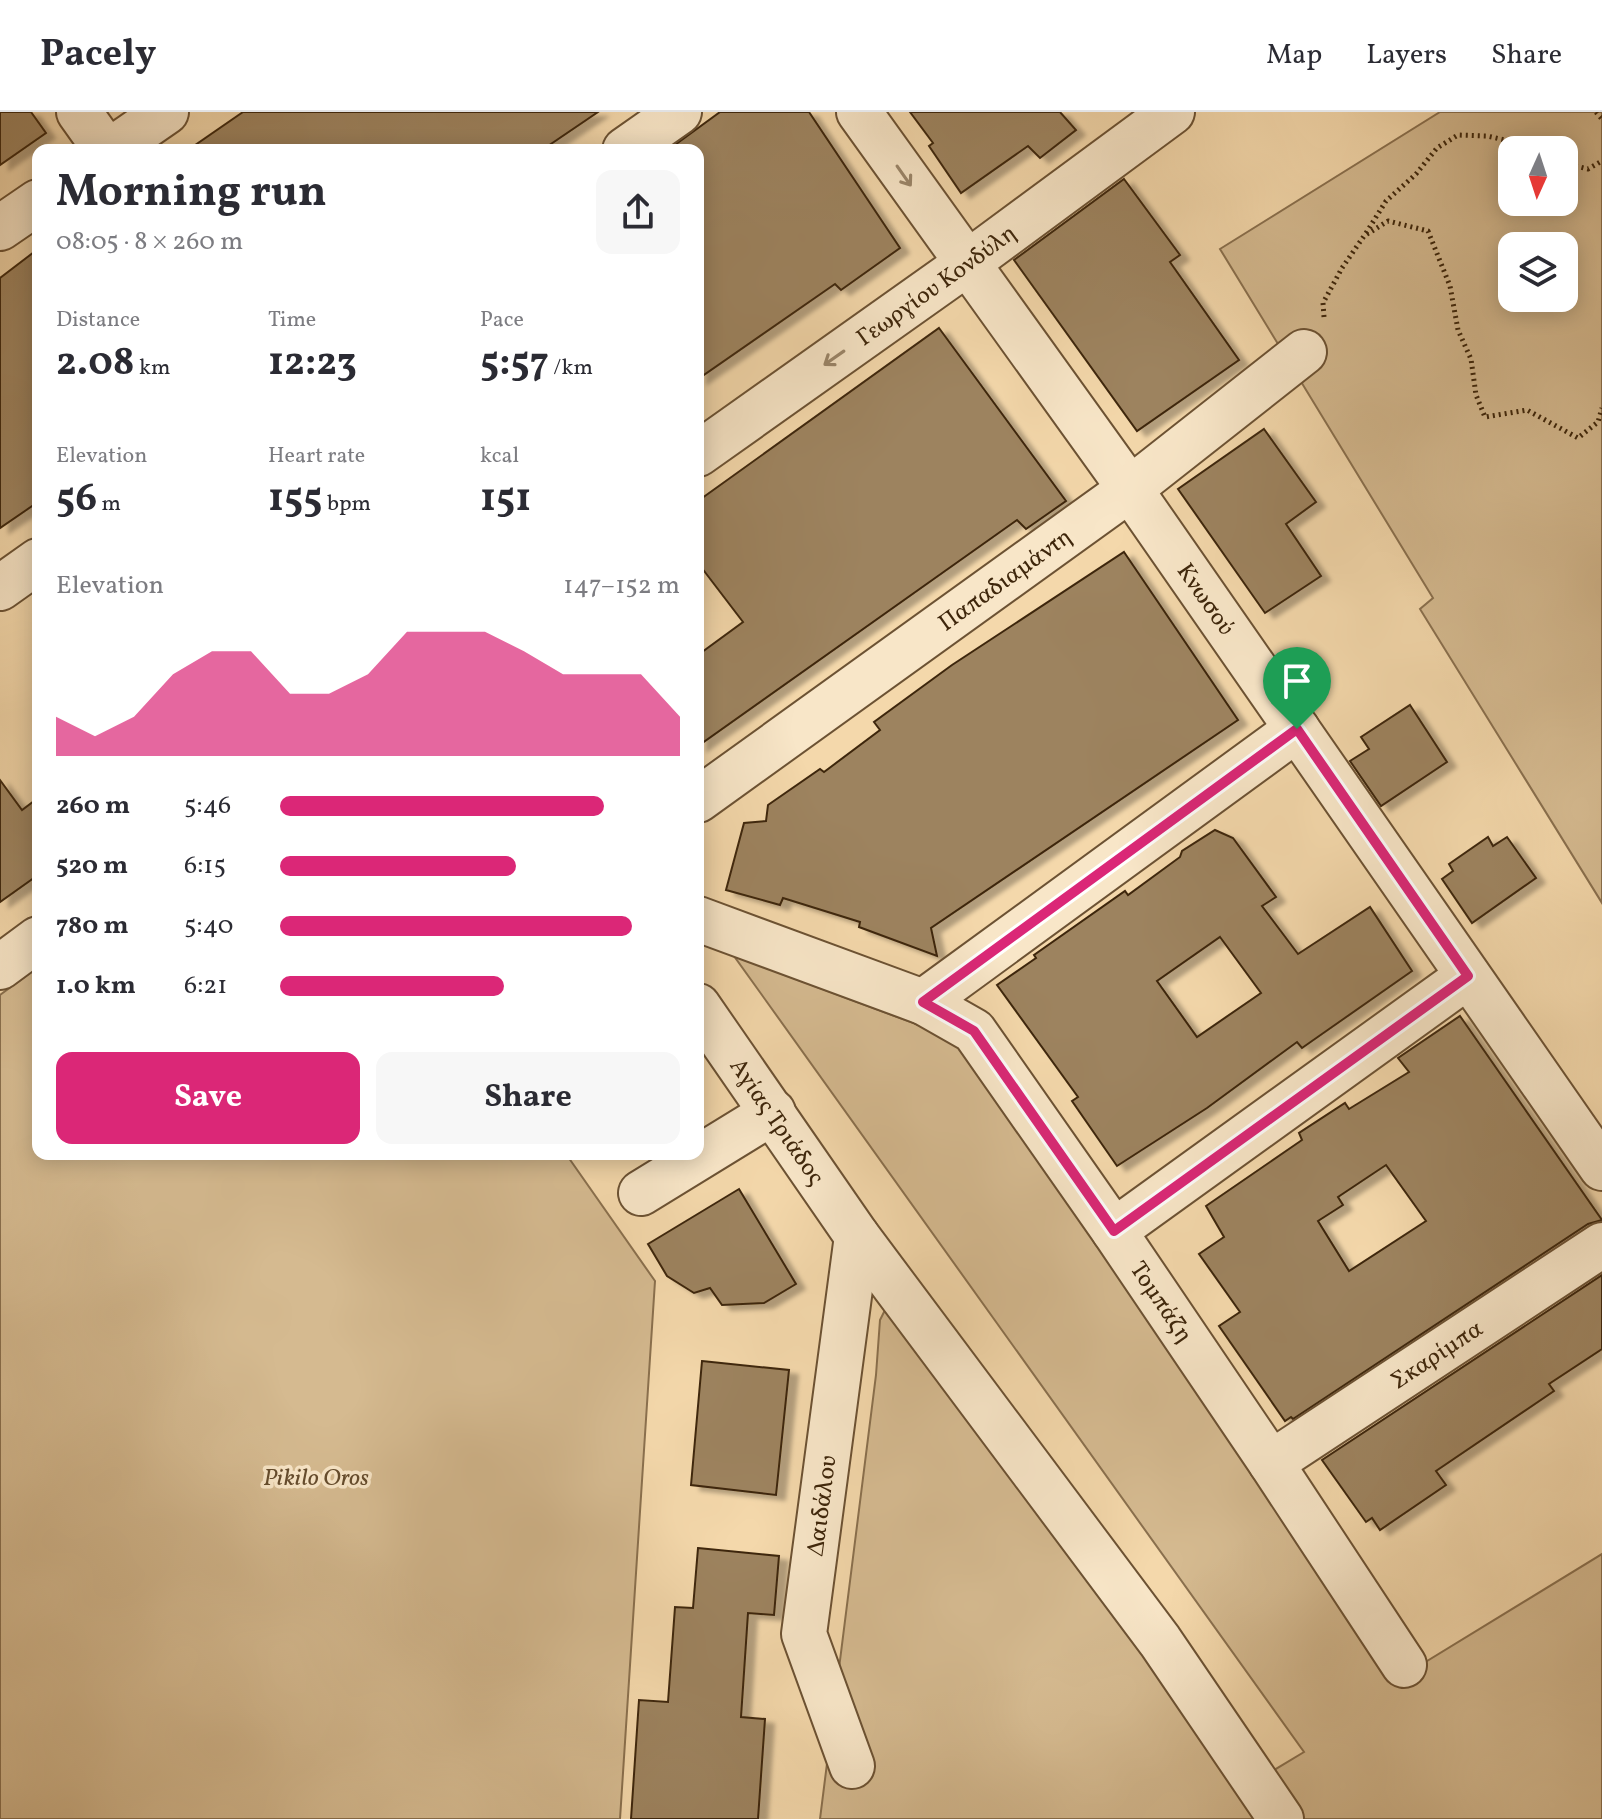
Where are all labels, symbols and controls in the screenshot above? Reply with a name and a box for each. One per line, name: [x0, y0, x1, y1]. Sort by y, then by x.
text: Pacely: [40, 29, 156, 82]
text: Map: [1266, 36, 1322, 75]
text: Layers: [1366, 36, 1447, 75]
text: Share: [1491, 36, 1562, 75]
north arrow: [1498, 136, 1578, 216]
map controls: [1498, 136, 1578, 312]
text: Morning run: [56, 163, 327, 224]
one-way arrow: [896, 164, 912, 186]
button: share: [596, 170, 680, 254]
street label: Γεωργίου Κονδύλη: [850, 217, 1024, 355]
text: 08:05 · 8 × 260 m: [56, 224, 243, 260]
button: layers: [1498, 232, 1578, 312]
text: Distance: [56, 305, 140, 336]
text: Time: [268, 305, 316, 336]
text: Pace: [480, 305, 524, 336]
text: 2.08: [56, 336, 135, 392]
text: 12:23: [268, 336, 357, 392]
text: 5:57: [480, 336, 549, 392]
one-way arrow: [824, 349, 845, 366]
text: km: [135, 353, 170, 384]
text: /km: [549, 353, 593, 384]
text: Elevation: [56, 441, 147, 472]
text: Heart rate: [268, 441, 365, 472]
text: kcal: [480, 441, 519, 472]
text: 56: [56, 472, 97, 528]
text: 155: [268, 472, 323, 528]
text: 151: [480, 472, 531, 528]
text: m: [97, 489, 121, 520]
text: bpm: [323, 489, 371, 520]
street label: Παπαδιαμάντη: [932, 521, 1080, 641]
street label: Κνωσού: [1167, 557, 1242, 643]
text: Elevation: [56, 568, 164, 604]
text: 147–152 m: [563, 568, 680, 604]
pin: [1263, 647, 1331, 729]
icon: arrive: [1275, 659, 1319, 703]
text: 260 m: [56, 788, 130, 824]
text: 5:46: [184, 788, 231, 824]
text: 520 m: [56, 848, 128, 884]
text: 6:15: [184, 848, 226, 884]
text: 780 m: [56, 908, 129, 944]
text: 5:40: [184, 908, 233, 944]
text: 1.0 km: [56, 968, 136, 1004]
text: 6:21: [184, 968, 227, 1004]
button: Save: [56, 1052, 360, 1144]
button: Share: [376, 1052, 680, 1144]
street label: Αγίας Τριάδος: [720, 1052, 832, 1193]
street label: Τομπάζη: [1120, 1255, 1200, 1351]
street label: Σκαρίμπα: [1385, 1313, 1490, 1399]
street label: Δαιδάλου: [800, 1453, 847, 1559]
park label: Pikilo Oros: [263, 1462, 369, 1496]

